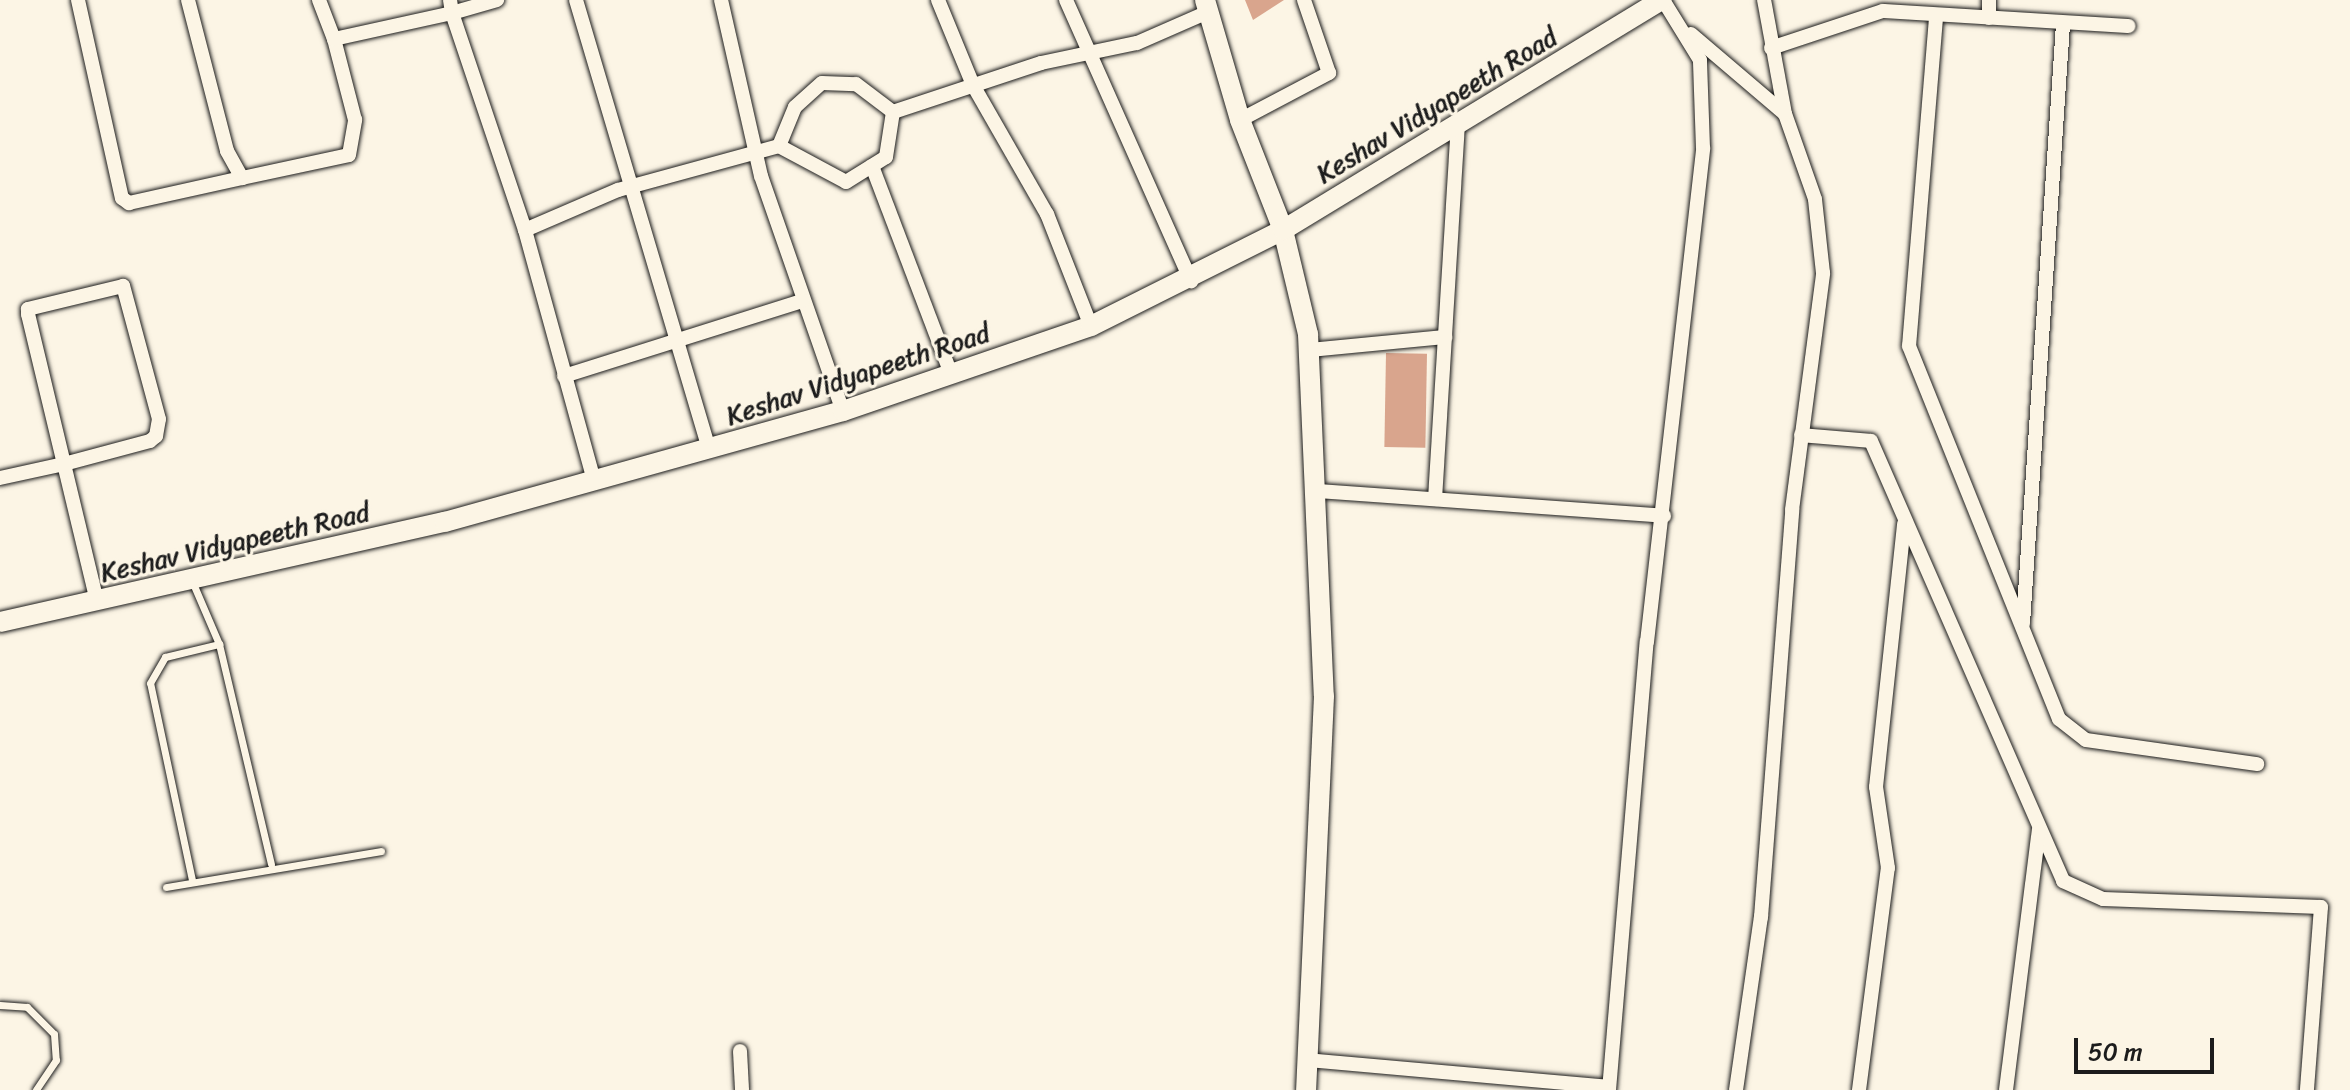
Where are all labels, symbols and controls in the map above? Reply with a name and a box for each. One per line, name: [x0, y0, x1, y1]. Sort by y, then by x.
street label: Keshav Vidyapeeth Road: [1310, 21, 1564, 191]
street label: Keshav Vidyapeeth Road: [722, 317, 994, 433]
street label: Keshav Vidyapeeth Road: [97, 497, 373, 589]
scale bar: [2078, 1022, 2218, 1072]
text: 50 m: [2088, 1031, 2143, 1073]

